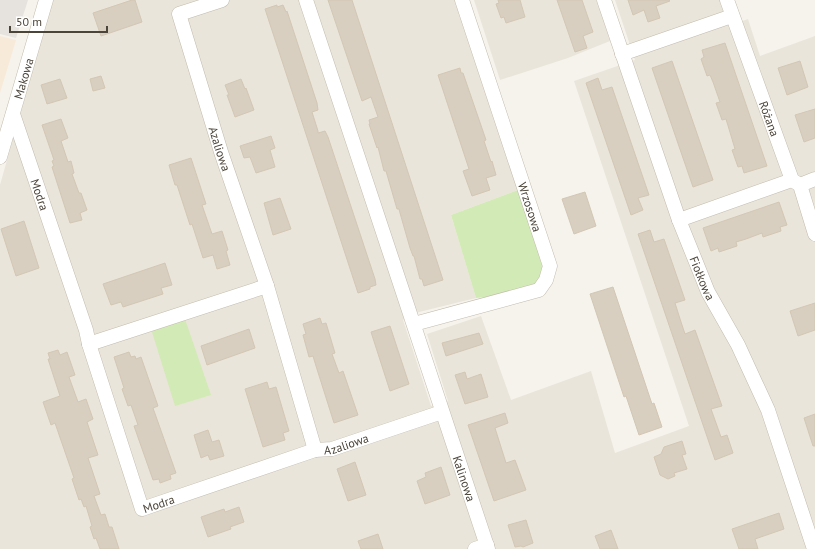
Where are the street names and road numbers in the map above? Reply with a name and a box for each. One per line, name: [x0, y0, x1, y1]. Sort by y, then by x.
street label: Makowa: [10, 56, 36, 101]
street label: Różana: [757, 99, 783, 138]
street label: Azaliowa: [206, 125, 234, 173]
street label: Modra: [28, 177, 53, 212]
street label: Wrzosowa: [515, 180, 545, 234]
street label: Fiołkowa: [687, 254, 718, 303]
street label: Azaliowa: [324, 430, 370, 457]
street label: Kalinowa: [450, 454, 479, 503]
street label: Modra: [141, 491, 176, 516]

